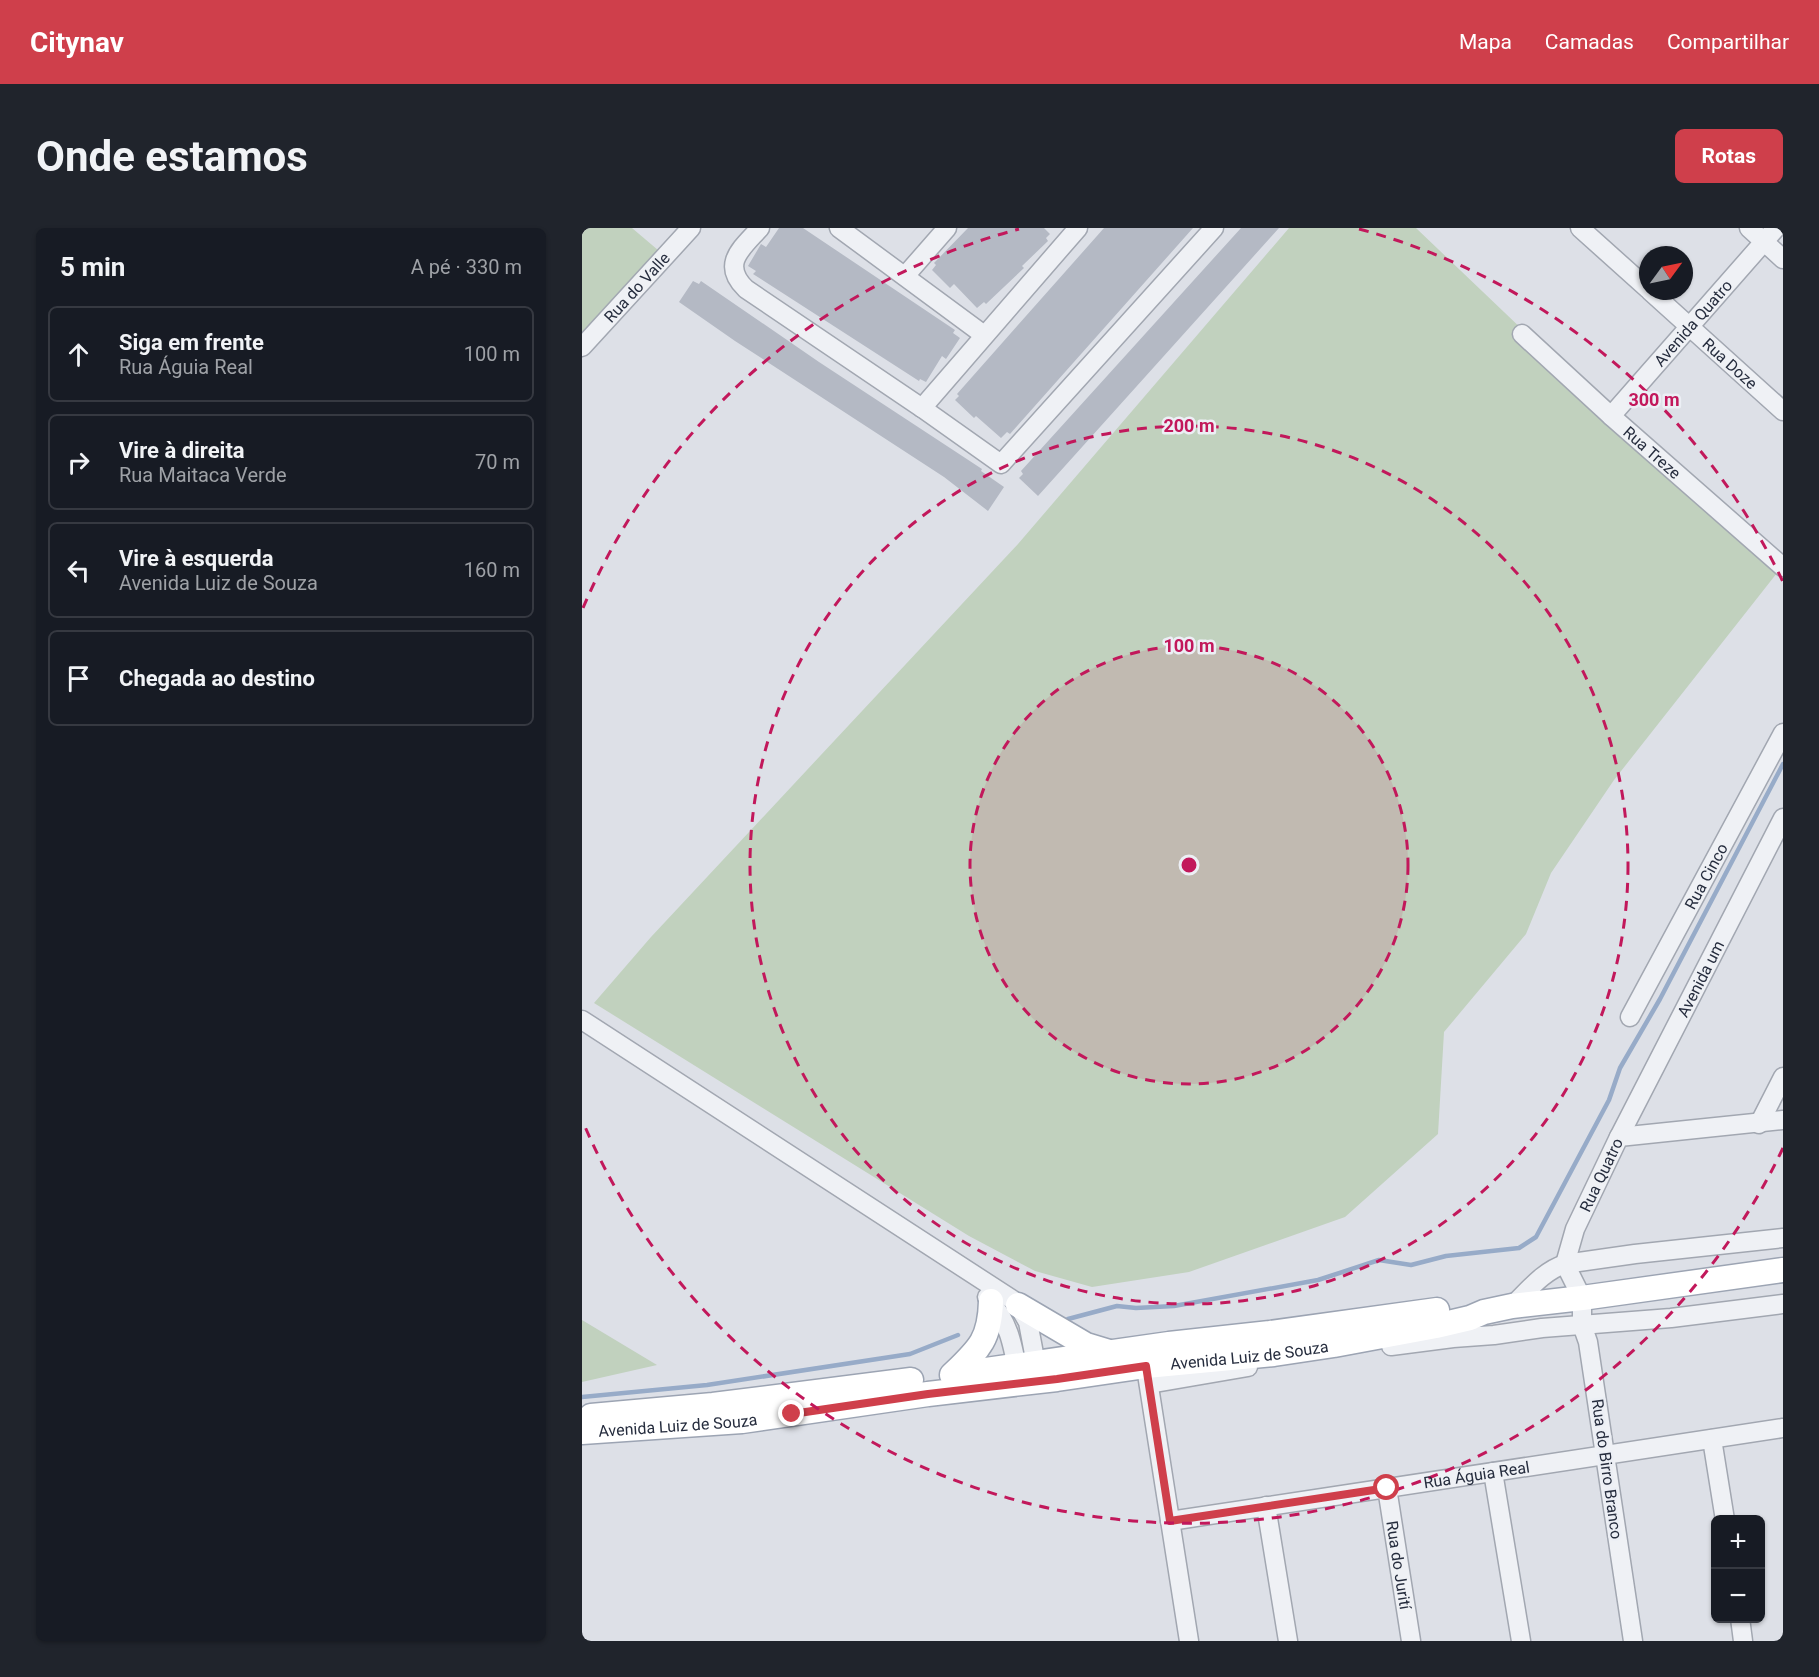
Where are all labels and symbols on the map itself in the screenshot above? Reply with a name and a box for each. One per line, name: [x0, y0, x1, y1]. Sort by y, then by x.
north arrow: [1639, 246, 1693, 300]
street label: Rua do Valle: [600, 248, 674, 326]
street label: Avenida Quatro: [1650, 276, 1736, 370]
street label: Rua Doze: [1699, 334, 1761, 393]
text: 300 m: [1628, 389, 1680, 410]
text: 200 m: [1163, 415, 1215, 436]
street label: Rua Treze: [1620, 422, 1685, 483]
text: 100 m: [1163, 635, 1215, 656]
street label: Rua Cinco: [1680, 840, 1731, 912]
centre of rings: [1179, 855, 1199, 875]
street label: Avenida um: [1673, 937, 1728, 1020]
street label: Rua Quatro: [1575, 1135, 1627, 1215]
street label: Avenida Luiz de Souza: [1169, 1336, 1330, 1373]
street label: Rua do Birro Branco: [1588, 1398, 1626, 1540]
route end: [778, 1400, 804, 1426]
street label: Avenida Luiz de Souza: [598, 1409, 758, 1440]
street label: Rua Águia Real: [1422, 1457, 1531, 1492]
route start: [1373, 1474, 1399, 1500]
street label: Rua do Jurití: [1383, 1519, 1416, 1612]

